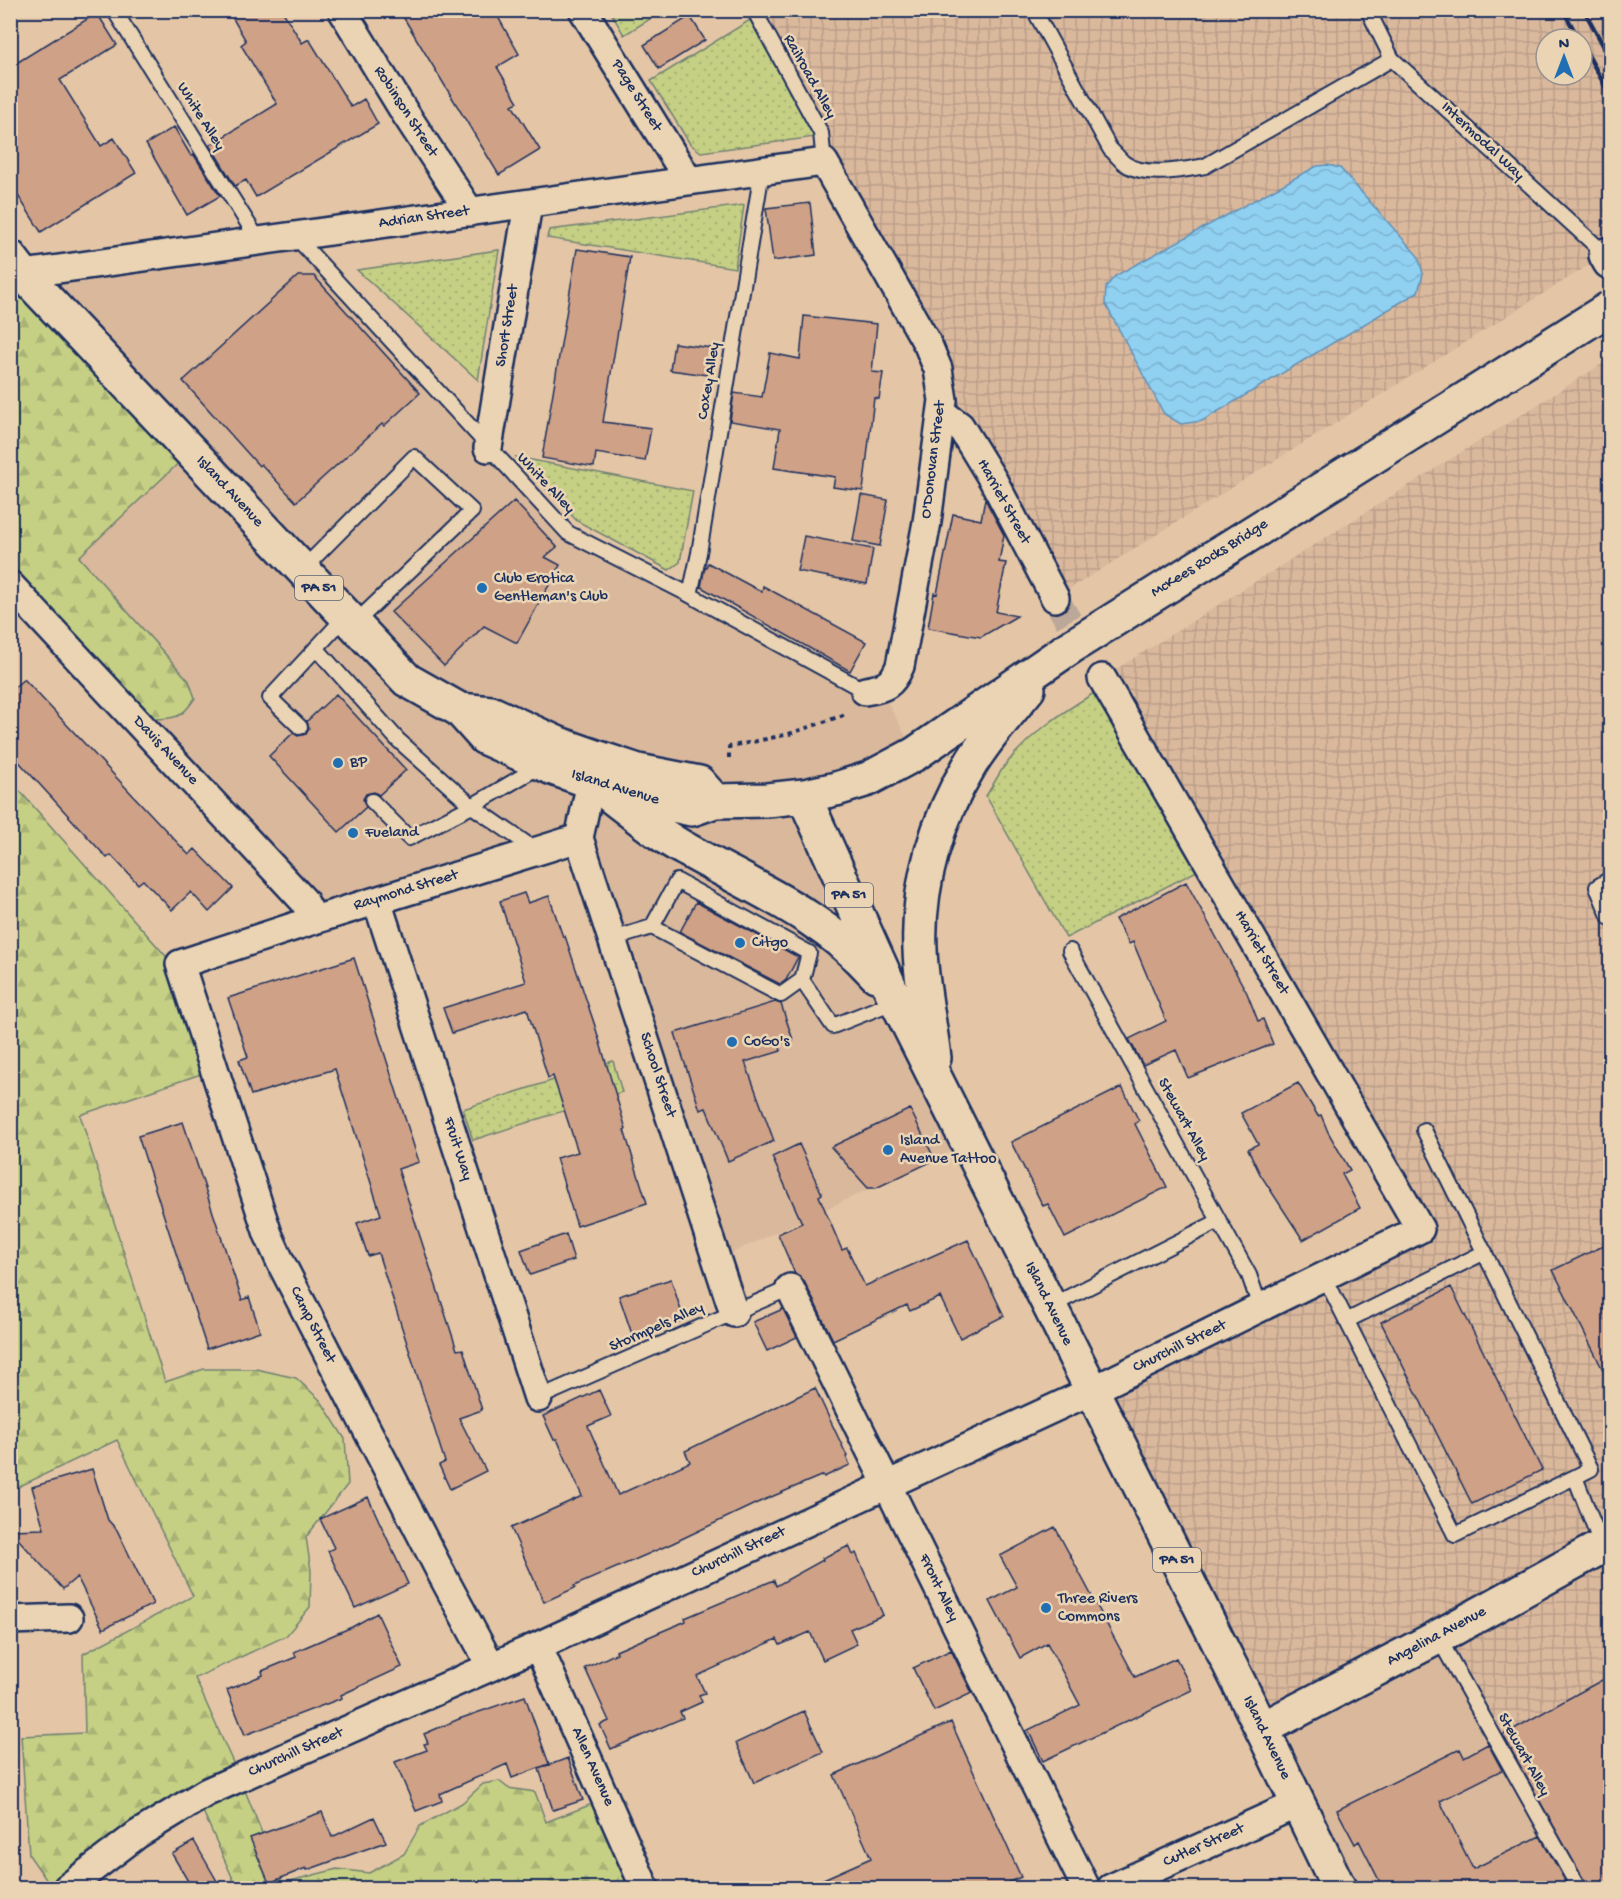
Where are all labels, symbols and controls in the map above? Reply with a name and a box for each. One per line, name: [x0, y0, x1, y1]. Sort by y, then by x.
north arrow: [1534, 27, 1594, 87]
street label: Railroad Alley: [778, 32, 840, 122]
text: N: [1559, 36, 1570, 55]
street label: Page Street: [606, 56, 666, 137]
street label: Robinson Street: [369, 63, 442, 162]
street label: White Alley: [172, 79, 228, 155]
street label: Intermodal Way: [1436, 98, 1528, 186]
street label: Adrian Street: [378, 202, 472, 234]
street label: Short Street: [492, 282, 524, 368]
street label: Coxey Alley: [695, 341, 725, 421]
street label: O'Donovan Street: [917, 399, 951, 520]
street label: White Alley: [512, 449, 578, 519]
street label: Island Avenue: [191, 452, 267, 532]
street label: Harriet Street: [972, 456, 1035, 549]
street label: McKees Rocks Bridge: [1148, 515, 1273, 603]
place label: Club Erotica Gentleman's Club: [494, 570, 609, 607]
road number: PA 51: [295, 576, 343, 600]
marker: Club Erotica Gentleman's Club: [475, 581, 489, 595]
street label: Davis Avenue: [127, 712, 202, 790]
place label: BP: [349, 754, 367, 773]
marker: BP: [331, 756, 345, 770]
street label: Island Avenue: [569, 766, 662, 811]
place label: Fueland: [364, 824, 420, 843]
marker: Fueland: [346, 826, 360, 840]
street label: Raymond Street: [351, 866, 462, 916]
road number: PA 51: [825, 883, 873, 907]
street label: Harriet Street: [1229, 908, 1293, 1000]
place label: Citgo: [752, 934, 788, 953]
marker: Citgo: [733, 936, 747, 950]
street label: School Street: [634, 1030, 680, 1121]
place label: CoGo's: [744, 1033, 790, 1052]
marker: CoGo's: [725, 1035, 739, 1049]
street label: Stewart Alley: [1152, 1075, 1214, 1165]
street label: Fruit Way: [438, 1114, 476, 1183]
place label: Island Avenue Tattoo: [900, 1132, 997, 1169]
marker: Island Avenue Tattoo: [881, 1143, 895, 1157]
street label: Island Avenue: [1020, 1259, 1077, 1350]
street label: Camp Street: [285, 1284, 340, 1368]
street label: Stormpels Alley: [607, 1299, 707, 1357]
street label: Churchill Street: [1130, 1316, 1231, 1378]
street label: Churchill Street: [689, 1522, 790, 1583]
road number: PA 51: [1153, 1548, 1201, 1572]
street label: Front Alley: [913, 1550, 963, 1625]
place label: Three Rivers Commons: [1057, 1590, 1139, 1627]
marker: Three Rivers Commons: [1039, 1601, 1053, 1615]
street label: Angelina Avenue: [1384, 1602, 1491, 1671]
street label: Island Avenue: [1238, 1693, 1295, 1784]
street label: Stewart Alley: [1492, 1710, 1554, 1800]
street label: Churchill Street: [246, 1723, 348, 1782]
street label: Allen Avenue: [566, 1725, 618, 1810]
street label: Cutler Street: [1161, 1819, 1249, 1872]

